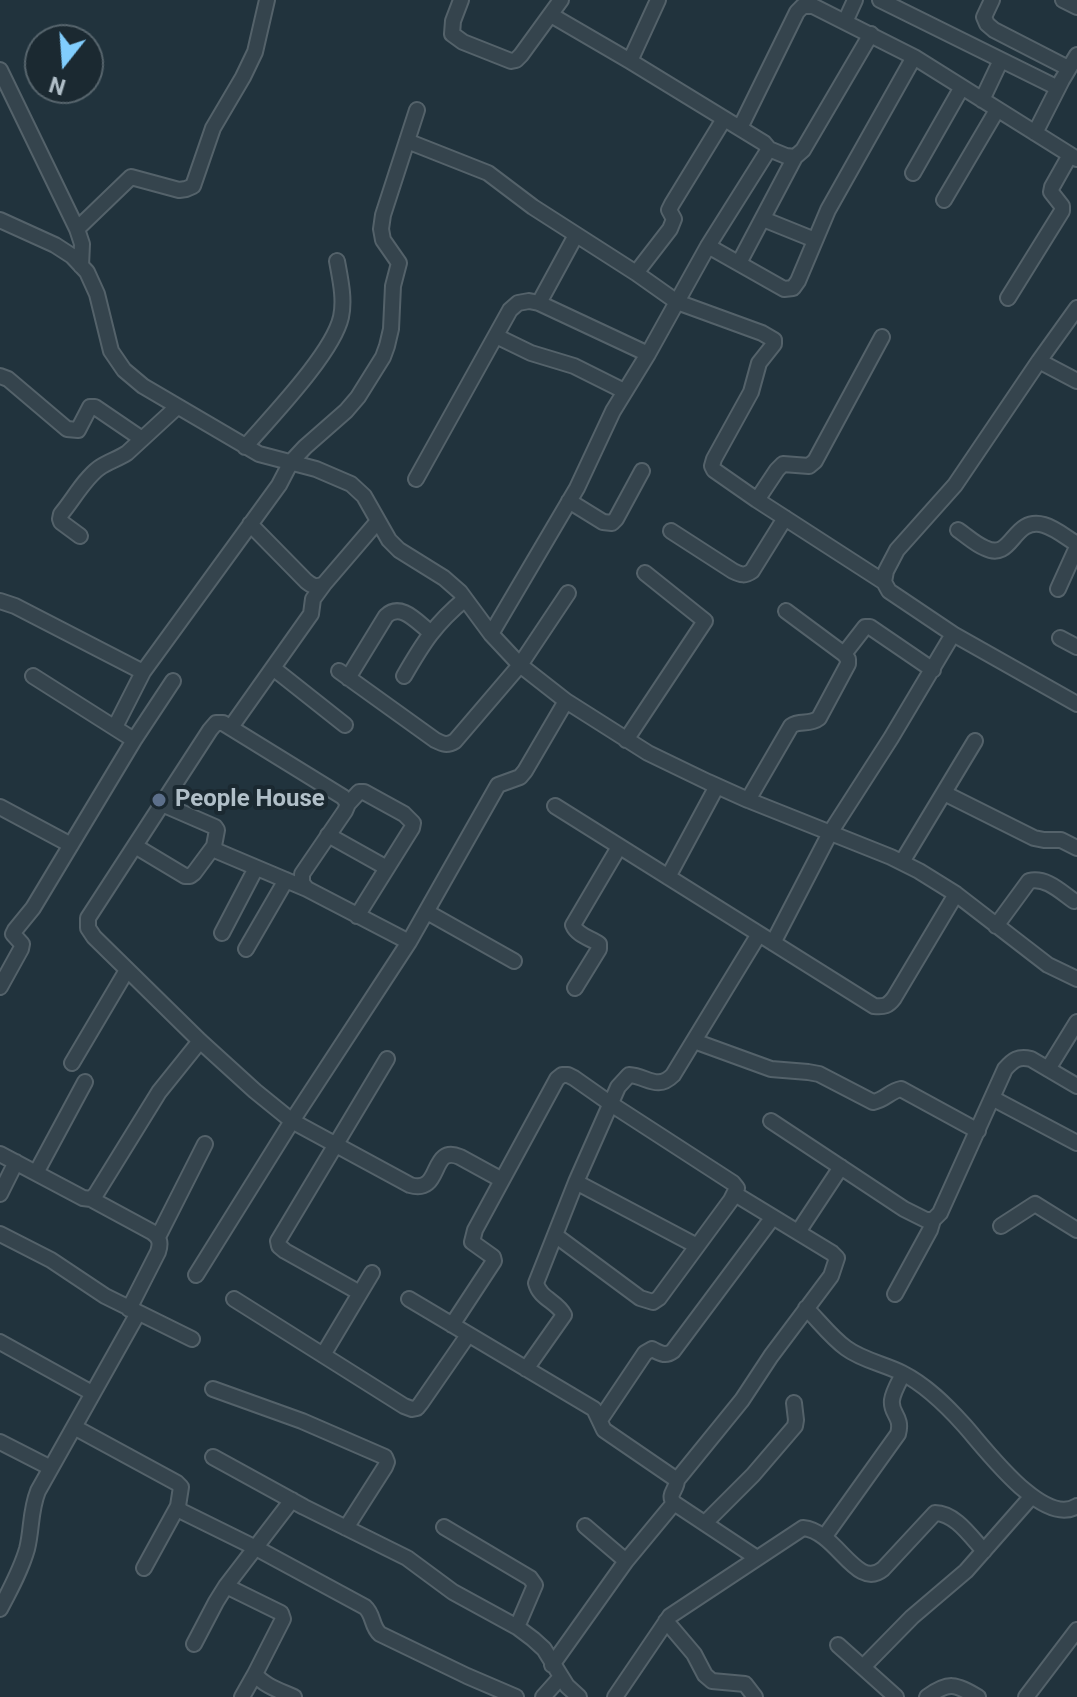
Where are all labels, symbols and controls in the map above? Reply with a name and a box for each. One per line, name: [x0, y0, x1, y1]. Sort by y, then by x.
north arrow: [24, 24, 104, 104]
text: N: [46, 71, 69, 100]
place label: People House: [175, 786, 325, 814]
marker: People House: [150, 791, 168, 809]

